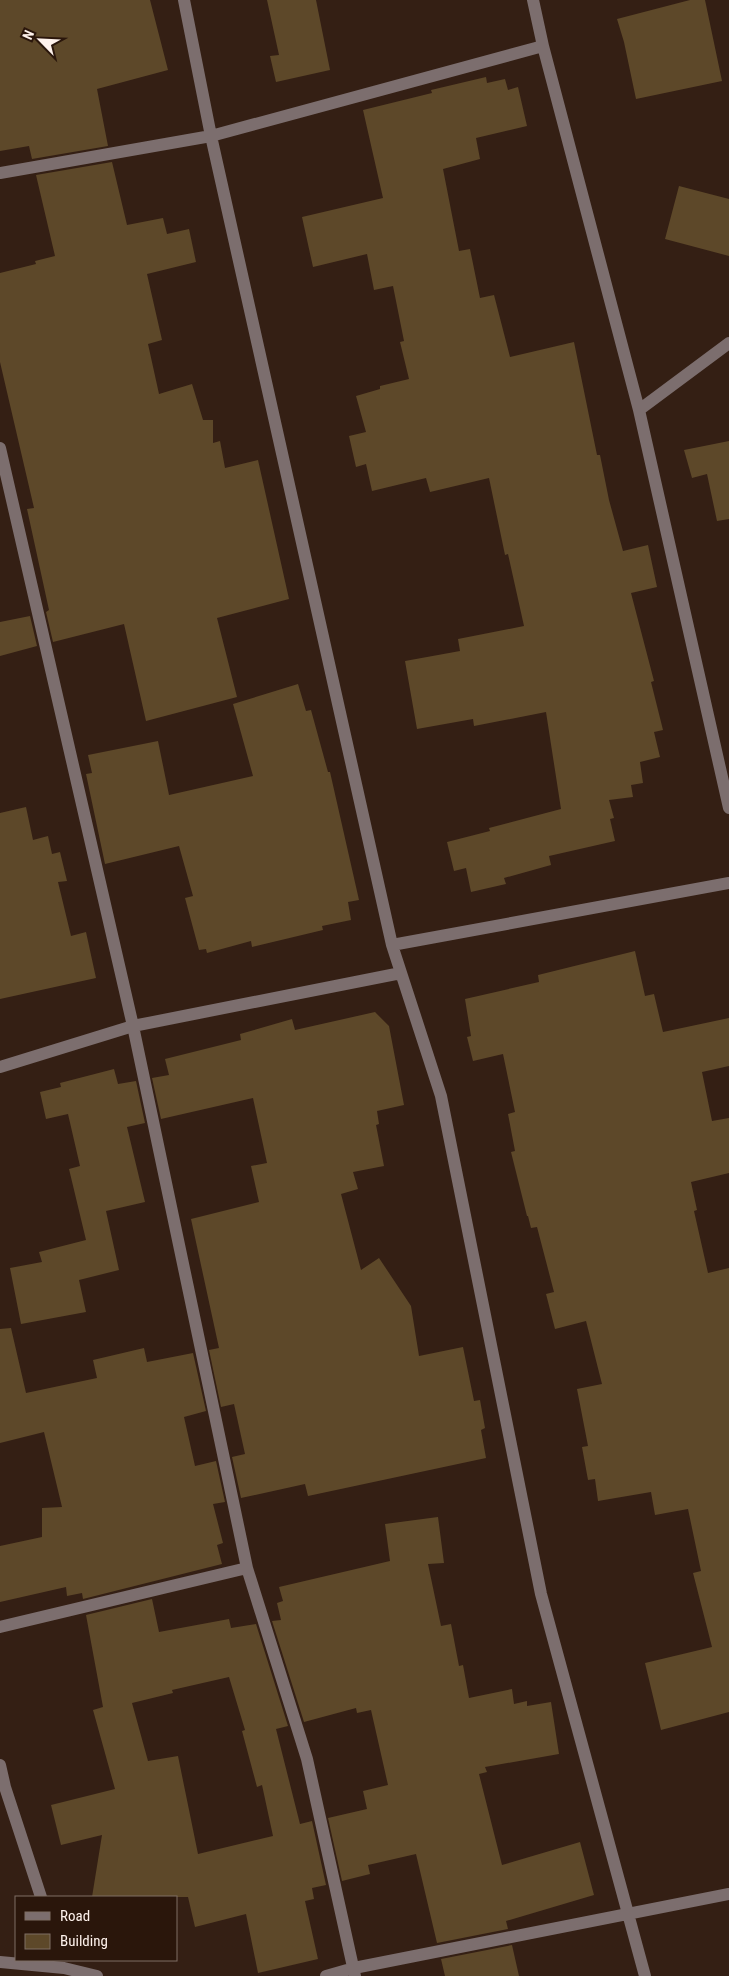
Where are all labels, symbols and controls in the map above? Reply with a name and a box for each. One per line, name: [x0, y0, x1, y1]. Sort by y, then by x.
north arrow: [15, 15, 65, 65]
text: N: [19, 28, 37, 42]
legend: [15, 1896, 178, 1961]
text: Road: [60, 1907, 90, 1925]
text: Building: [60, 1932, 108, 1950]

